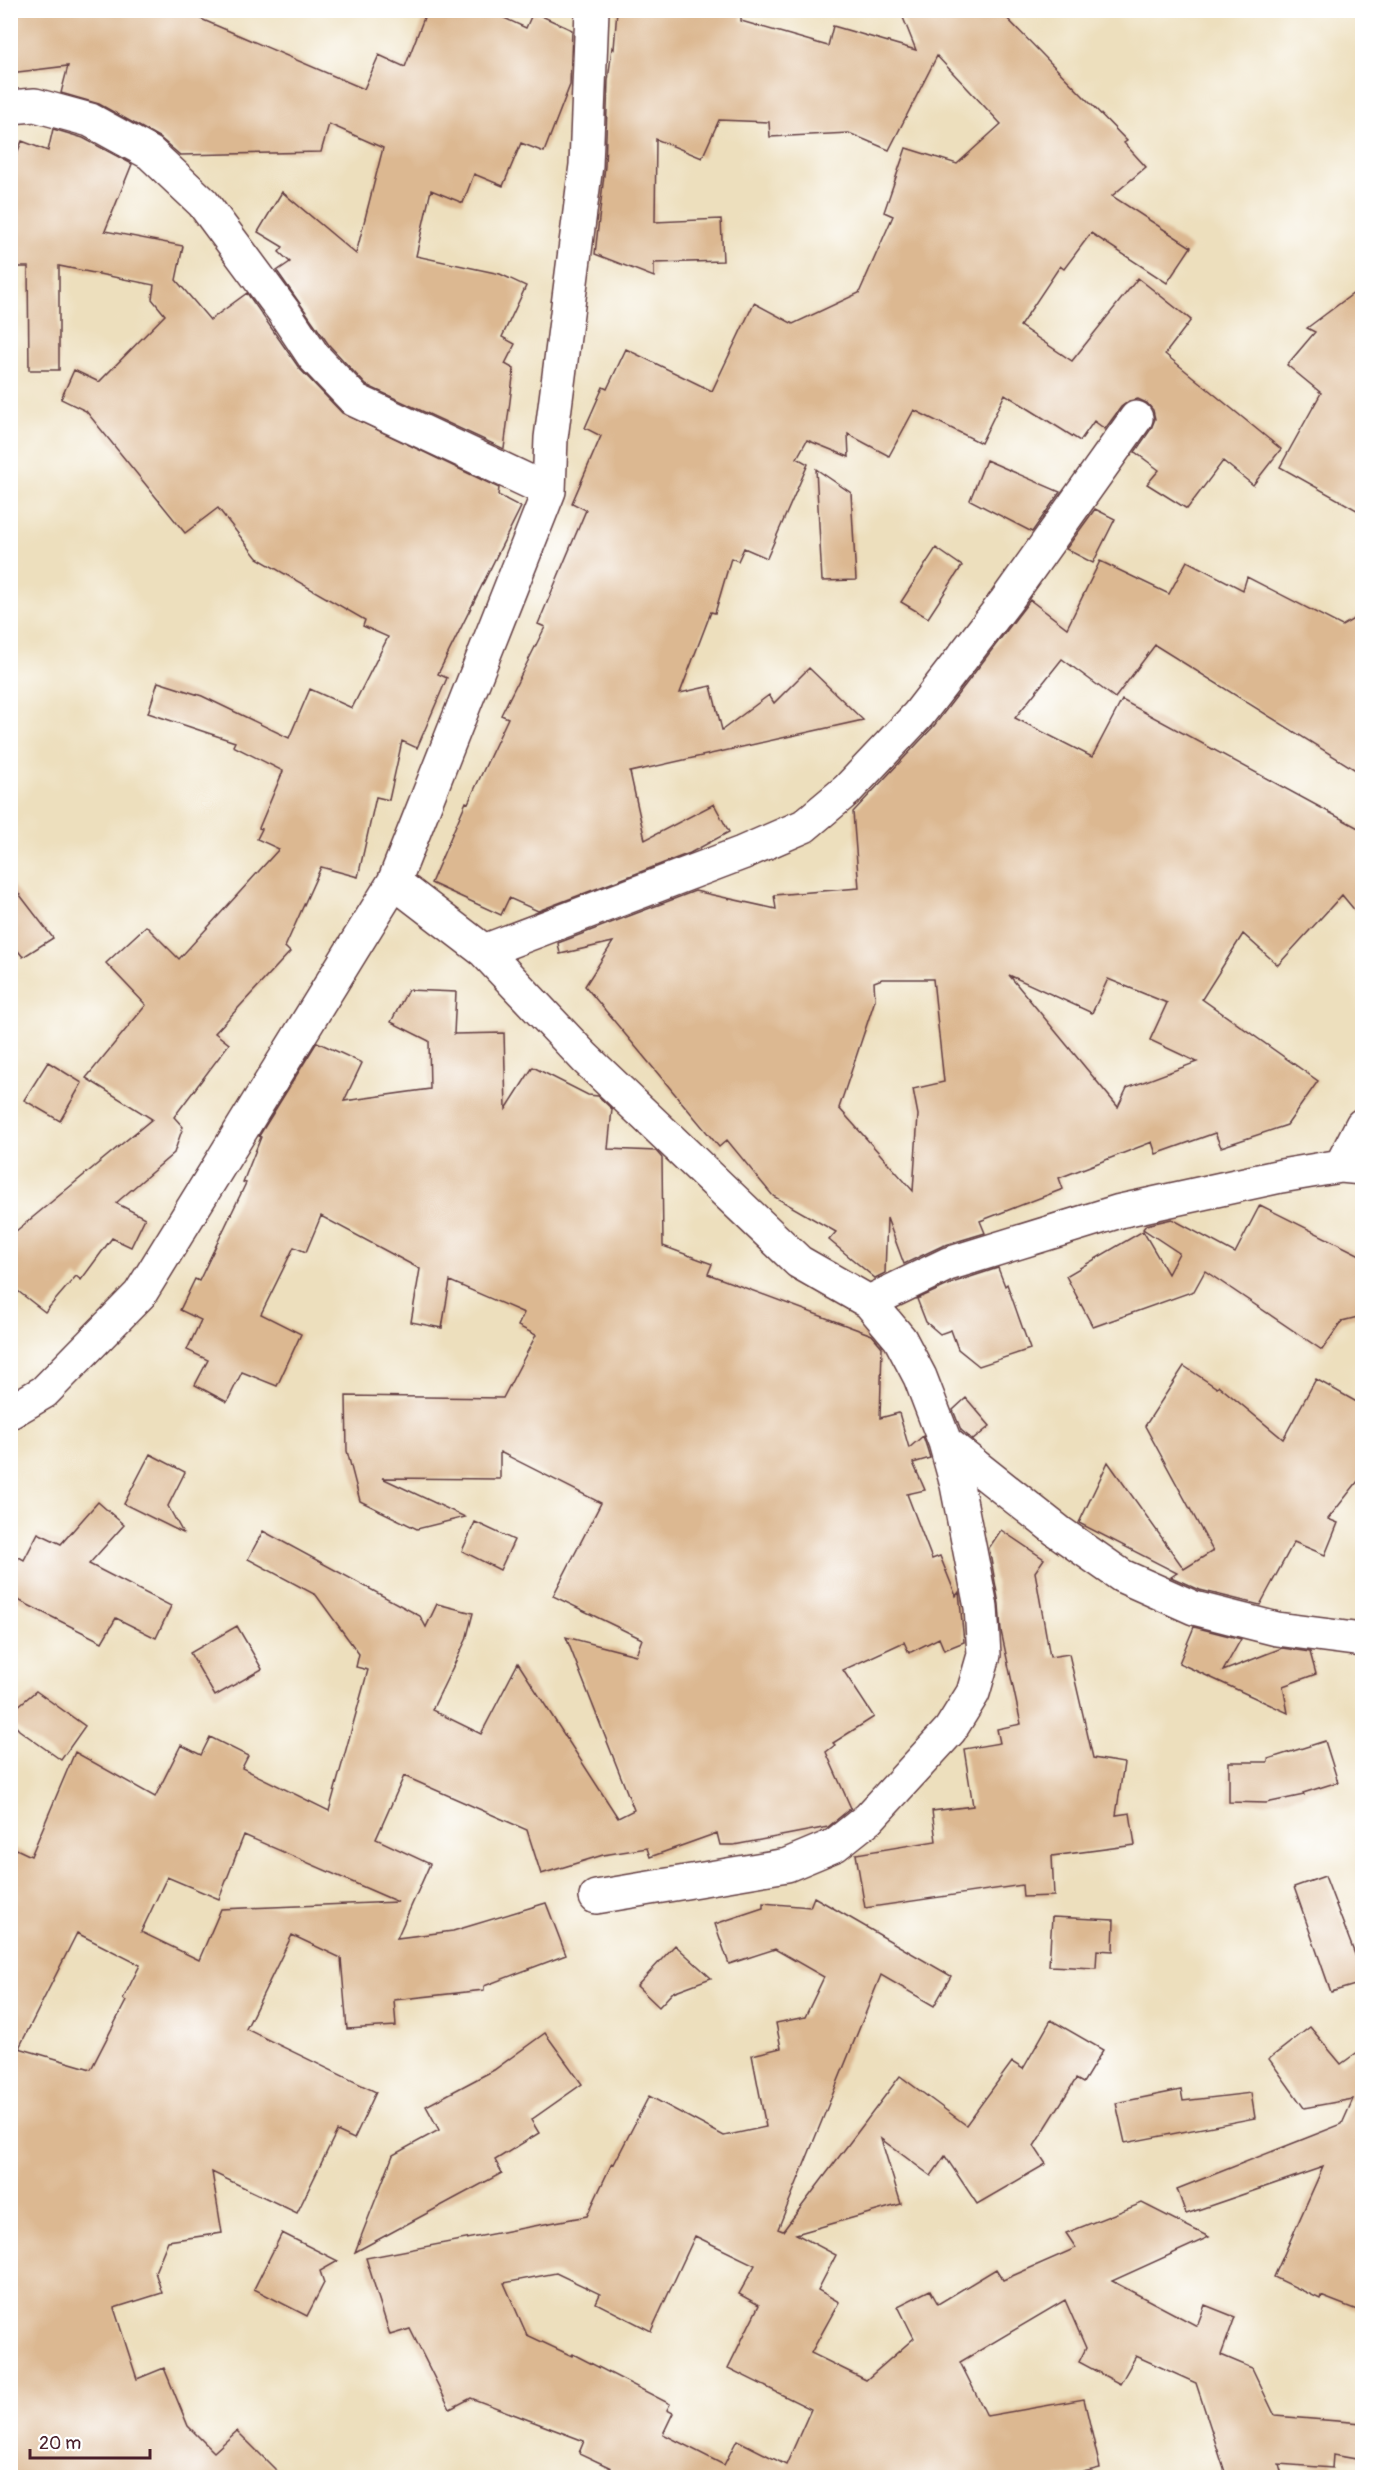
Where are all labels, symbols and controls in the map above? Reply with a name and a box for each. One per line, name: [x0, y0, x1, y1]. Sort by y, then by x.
scale bar: [30, 2422, 150, 2460]
text: 20 m: [39, 2432, 81, 2455]

